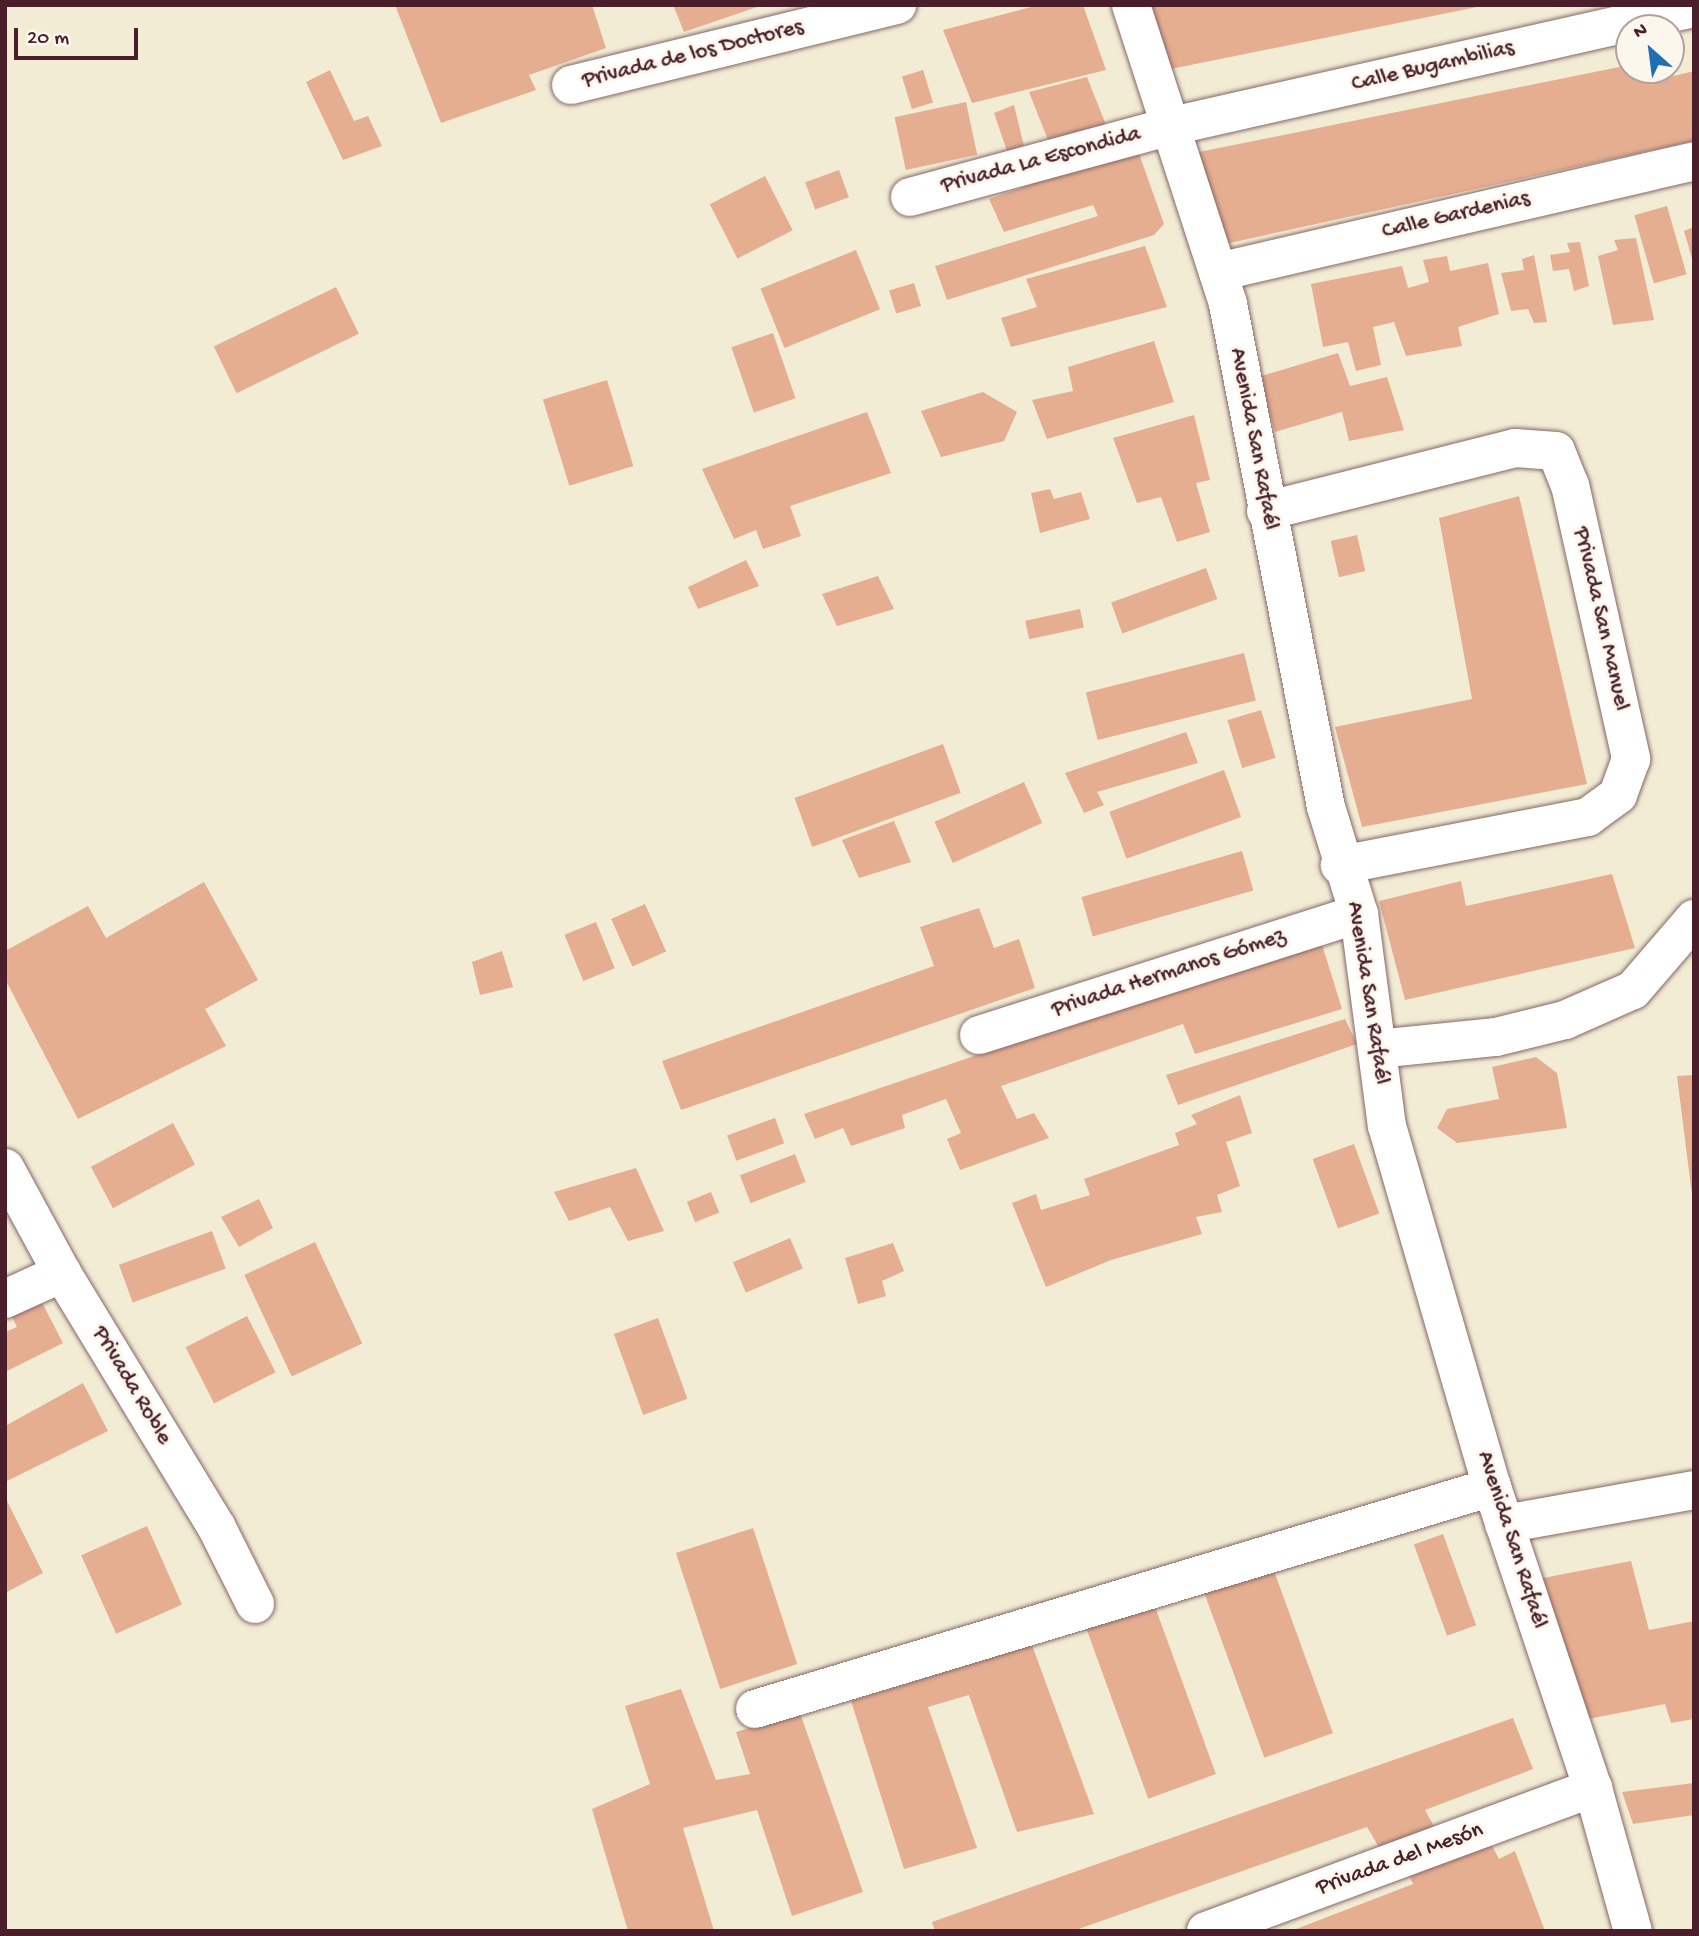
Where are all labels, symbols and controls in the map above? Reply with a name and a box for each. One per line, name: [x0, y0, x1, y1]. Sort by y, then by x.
scale bar: [18, 14, 142, 58]
street label: Privada de los Doctores: [580, 14, 806, 96]
north arrow: [1615, 14, 1685, 84]
text: N: [1630, 19, 1652, 45]
text: 20 m: [27, 27, 69, 52]
street label: Calle Bugambilias: [1349, 35, 1517, 99]
street label: Privada La Escondida: [938, 121, 1144, 201]
street label: Calle Gardenias: [1380, 186, 1532, 246]
street label: Avenida San Rafaél: [1222, 346, 1284, 532]
street label: Privada San Manuel: [1565, 524, 1635, 714]
street label: Avenida San Rafaél: [1339, 900, 1395, 1086]
street label: Privada Hermanos Gómez: [1049, 923, 1289, 1025]
street label: Privada Roble: [85, 1322, 177, 1450]
street label: Avenida San Rafaél: [1469, 1448, 1553, 1632]
street label: Privada del Mesón: [1313, 1817, 1487, 1903]

